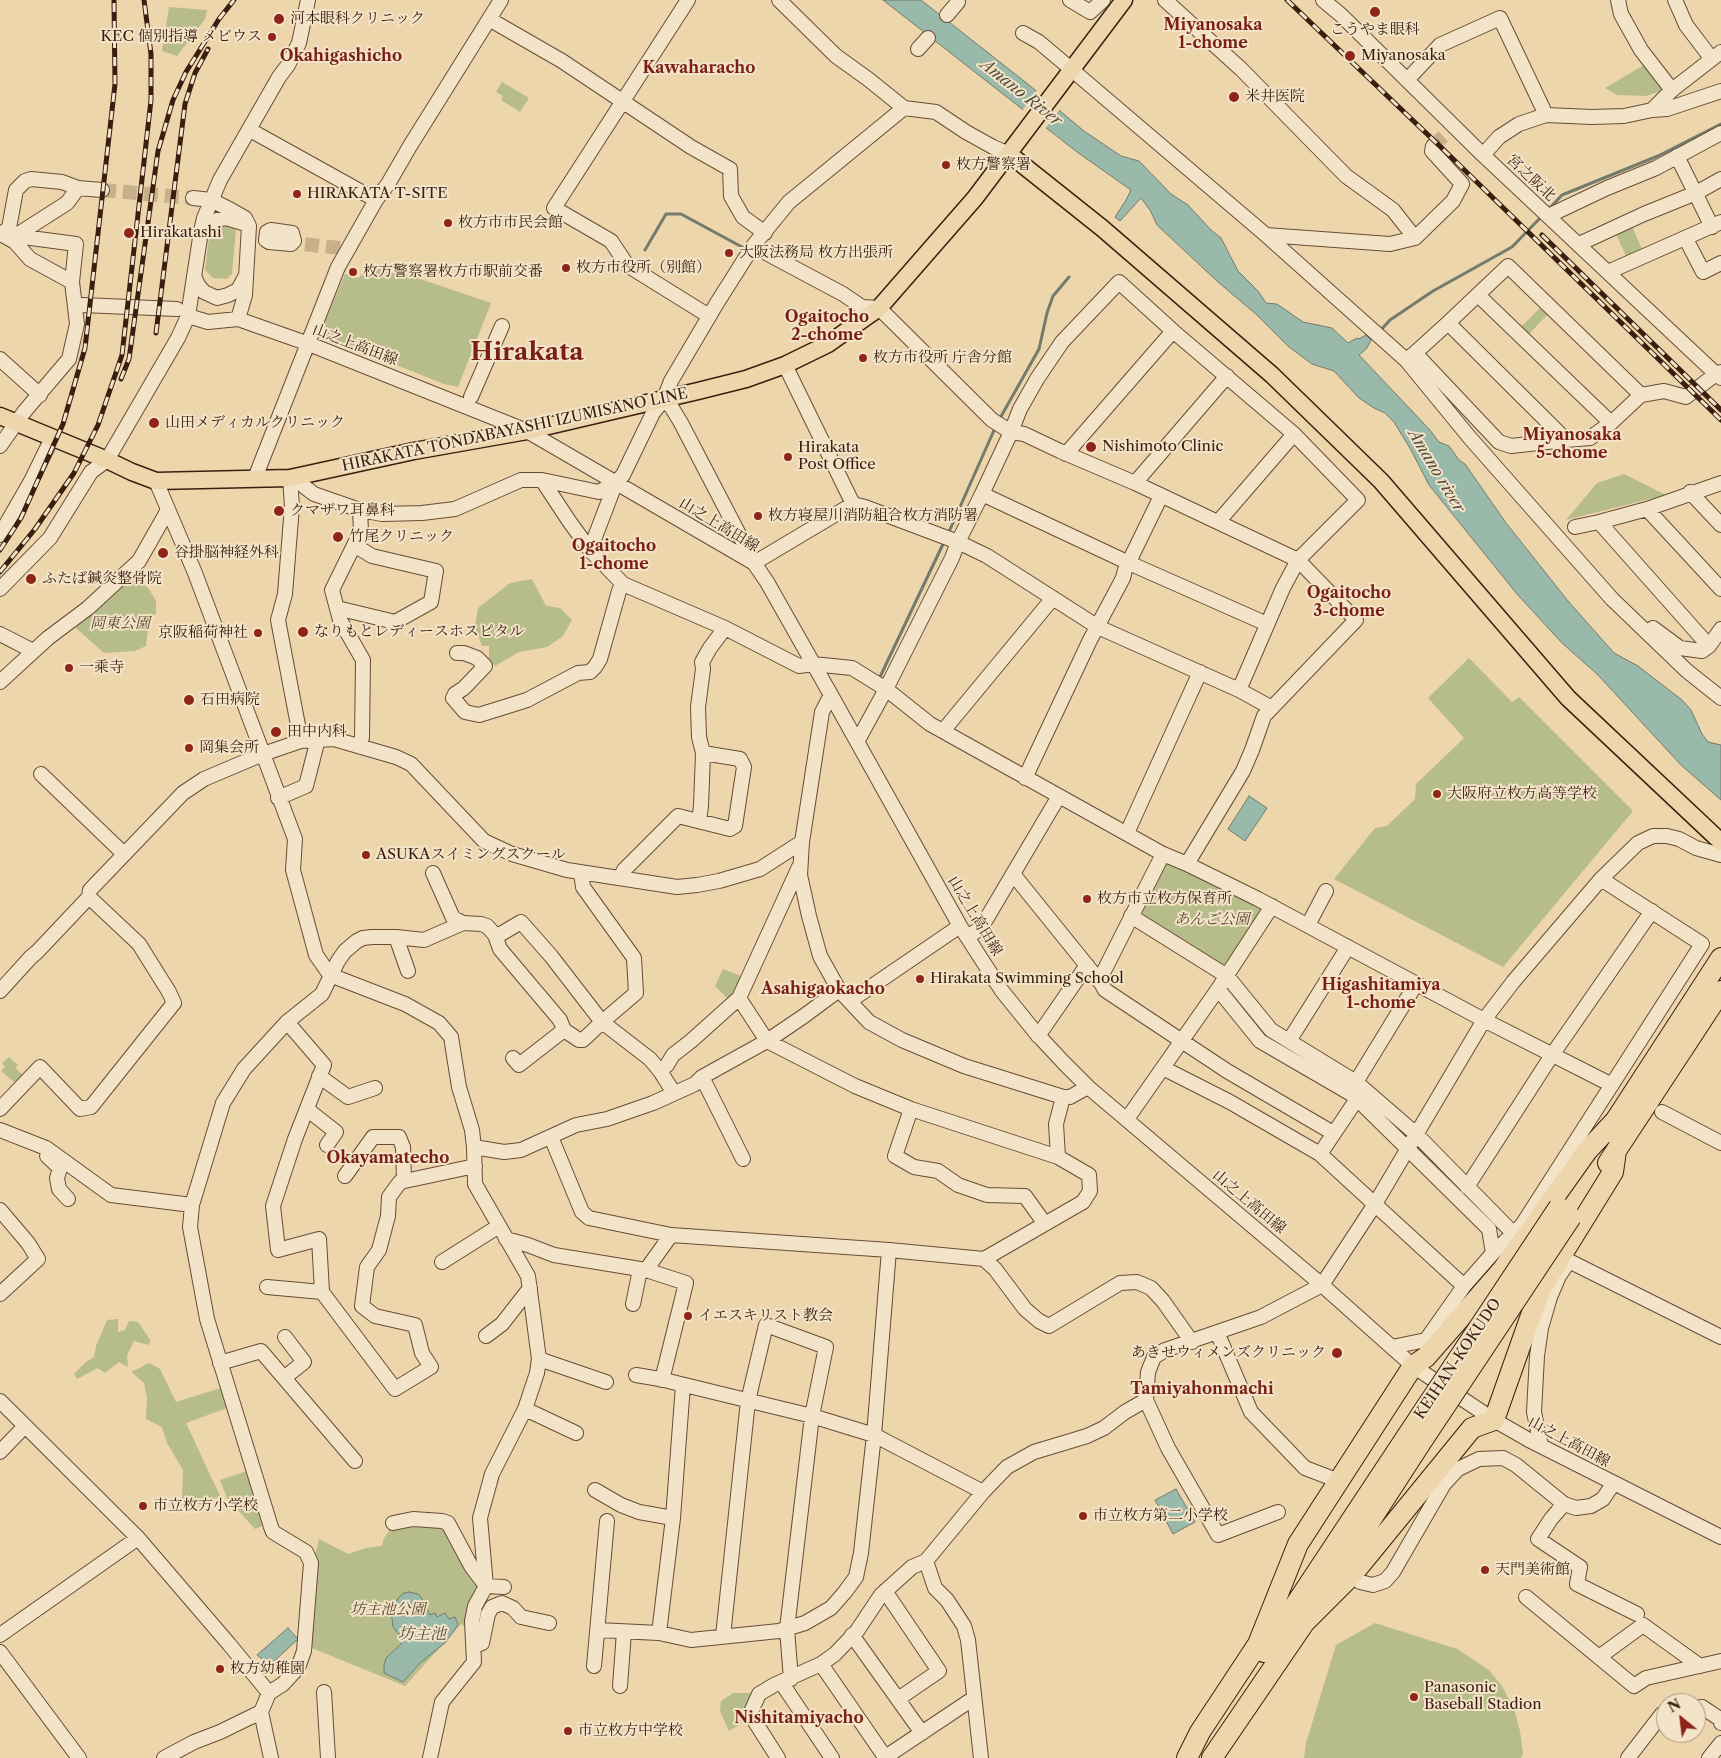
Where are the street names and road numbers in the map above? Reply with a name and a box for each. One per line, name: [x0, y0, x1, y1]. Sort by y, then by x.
street label: 宮之阪北: [1503, 151, 1559, 205]
street label: 山之上高田線: [310, 320, 400, 370]
street label: HIRAKATA TONDABAYASHI IZUMISANO LINE: [340, 384, 690, 476]
street label: 山之上高田線: [676, 494, 762, 556]
street label: 山之上高田線: [944, 873, 1006, 959]
street label: 山之上高田線: [1209, 1166, 1289, 1238]
street label: KEIHAN-KOKUDO: [1411, 1295, 1505, 1423]
street label: 山之上高田線: [1525, 1413, 1613, 1471]

